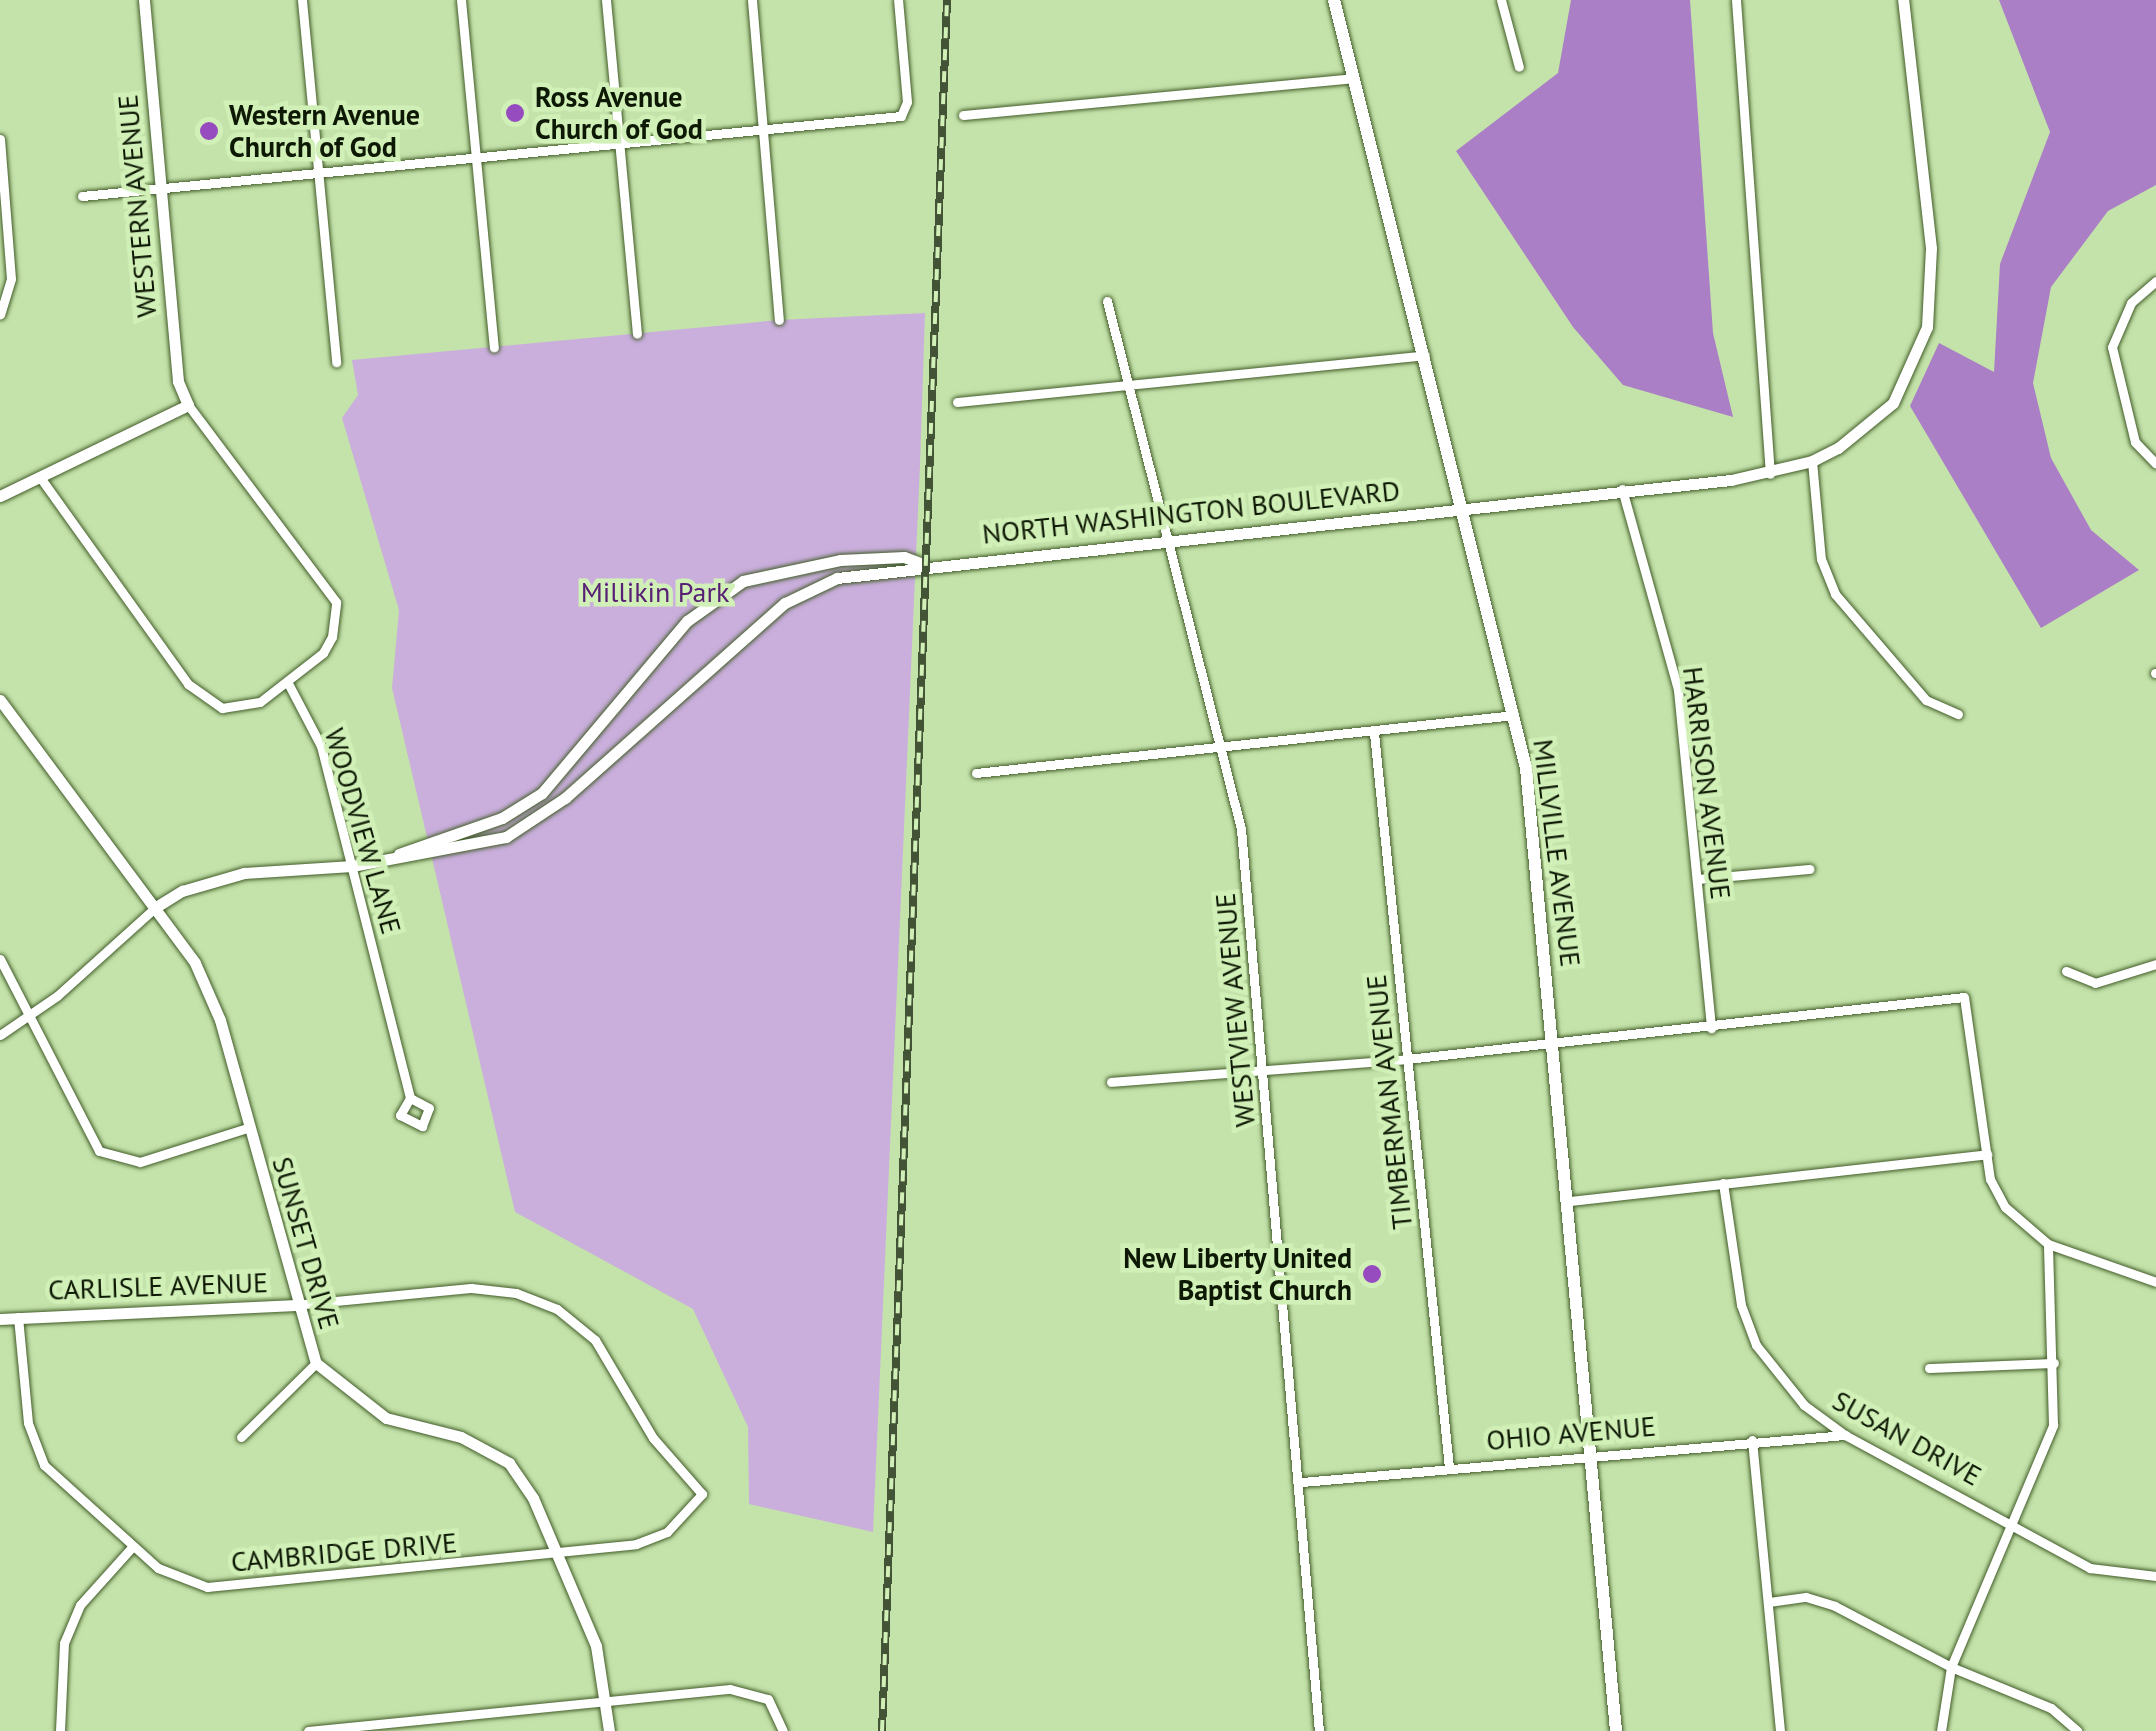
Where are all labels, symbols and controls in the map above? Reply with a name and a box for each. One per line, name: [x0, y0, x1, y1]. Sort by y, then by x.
place label: Ross Avenue Church of God: [535, 80, 703, 146]
street label: WESTERN AVENUE: [110, 93, 164, 319]
place label: Western Avenue Church of God: [229, 98, 421, 164]
marker: Ross Avenue Church of God: [504, 102, 526, 124]
marker: Western Avenue Church of God: [198, 120, 220, 142]
street label: NORTH WASHINGTON BOULEVARD: [980, 473, 1402, 551]
park label: Millikin Park: [581, 575, 729, 609]
street label: HARRISON AVENUE: [1676, 664, 1738, 902]
street label: WOODVIEW LANE: [317, 724, 409, 938]
street label: MILLVILLE AVENUE: [1526, 737, 1588, 969]
street label: WESTVIEW AVENUE: [1208, 891, 1262, 1129]
street label: TIMBERMAN AVENUE: [1359, 973, 1419, 1231]
street label: SUNSET DRIVE: [265, 1152, 347, 1334]
place label: New Liberty United Baptist Church: [1122, 1241, 1352, 1307]
marker: New Liberty United Baptist Church: [1361, 1263, 1383, 1285]
street label: CARLISLE AVENUE: [47, 1265, 269, 1307]
street label: SUSAN DRIVE: [1827, 1383, 1987, 1493]
street label: OHIO AVENUE: [1484, 1409, 1658, 1457]
street label: CAMBRIDGE DRIVE: [230, 1525, 458, 1579]

